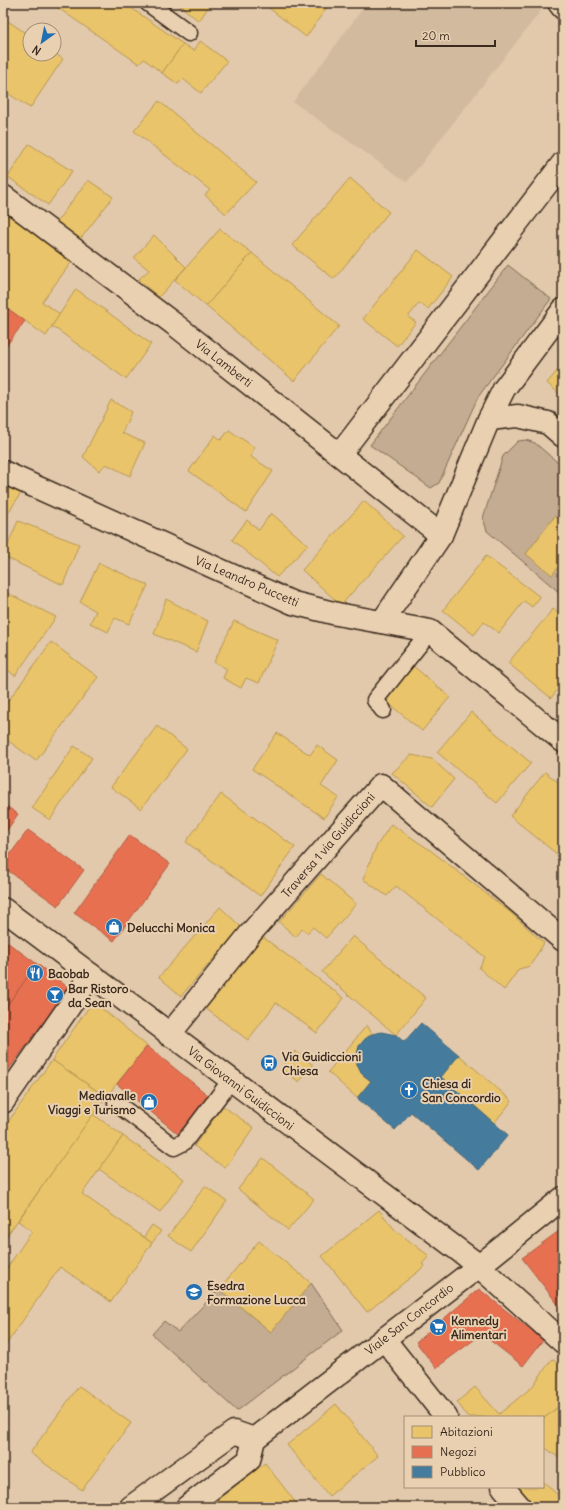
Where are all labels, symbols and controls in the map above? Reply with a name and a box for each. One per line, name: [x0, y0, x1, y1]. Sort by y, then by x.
north arrow: [22, 22, 62, 62]
scale bar: [416, 22, 495, 48]
text: 20 m: [422, 28, 450, 43]
text: N: [30, 42, 44, 58]
street label: Via Lamberti: [192, 336, 256, 390]
street label: Via Leandro Puccetti: [193, 552, 301, 610]
street label: Traversa 1 via Guidiccioni: [278, 789, 378, 901]
shop icon: Delucchi Monica: [104, 917, 124, 937]
place label: Delucchi Monica: [127, 920, 215, 935]
restaurant icon: Baobab: [25, 963, 45, 983]
place label: Baobab: [48, 966, 90, 981]
place label: Bar Ristoro da Sean: [68, 981, 129, 1010]
bar icon: Bar Ristoro da Sean: [45, 985, 65, 1005]
street label: Via Giovanni Guidiccioni: [185, 1043, 297, 1133]
place label: Via Guidiccioni Chiesa: [282, 1049, 361, 1078]
bus stop icon: Via Guidiccioni Chiesa: [259, 1053, 279, 1073]
place label: Chiesa di San Concordio: [422, 1076, 501, 1105]
church icon: Chiesa di San Concordio: [399, 1080, 419, 1100]
place label: Mediavalle Viaggi e Turismo: [48, 1088, 137, 1118]
shop icon: Mediavalle Viaggi e Turismo: [139, 1092, 159, 1112]
place label: Esedra Formazione Lucca: [207, 1278, 306, 1307]
street label: Viale San Concordio: [362, 1280, 456, 1358]
school or university icon: Esedra Formazione Lucca: [184, 1282, 204, 1302]
place label: Kennedy Alimentari: [451, 1313, 507, 1342]
supermarket icon: Kennedy Alimentari: [428, 1317, 448, 1337]
legend: [404, 1416, 544, 1488]
text: Abitazioni: [440, 1424, 493, 1439]
text: Negozi: [440, 1444, 476, 1459]
text: Pubblico: [440, 1464, 486, 1479]

